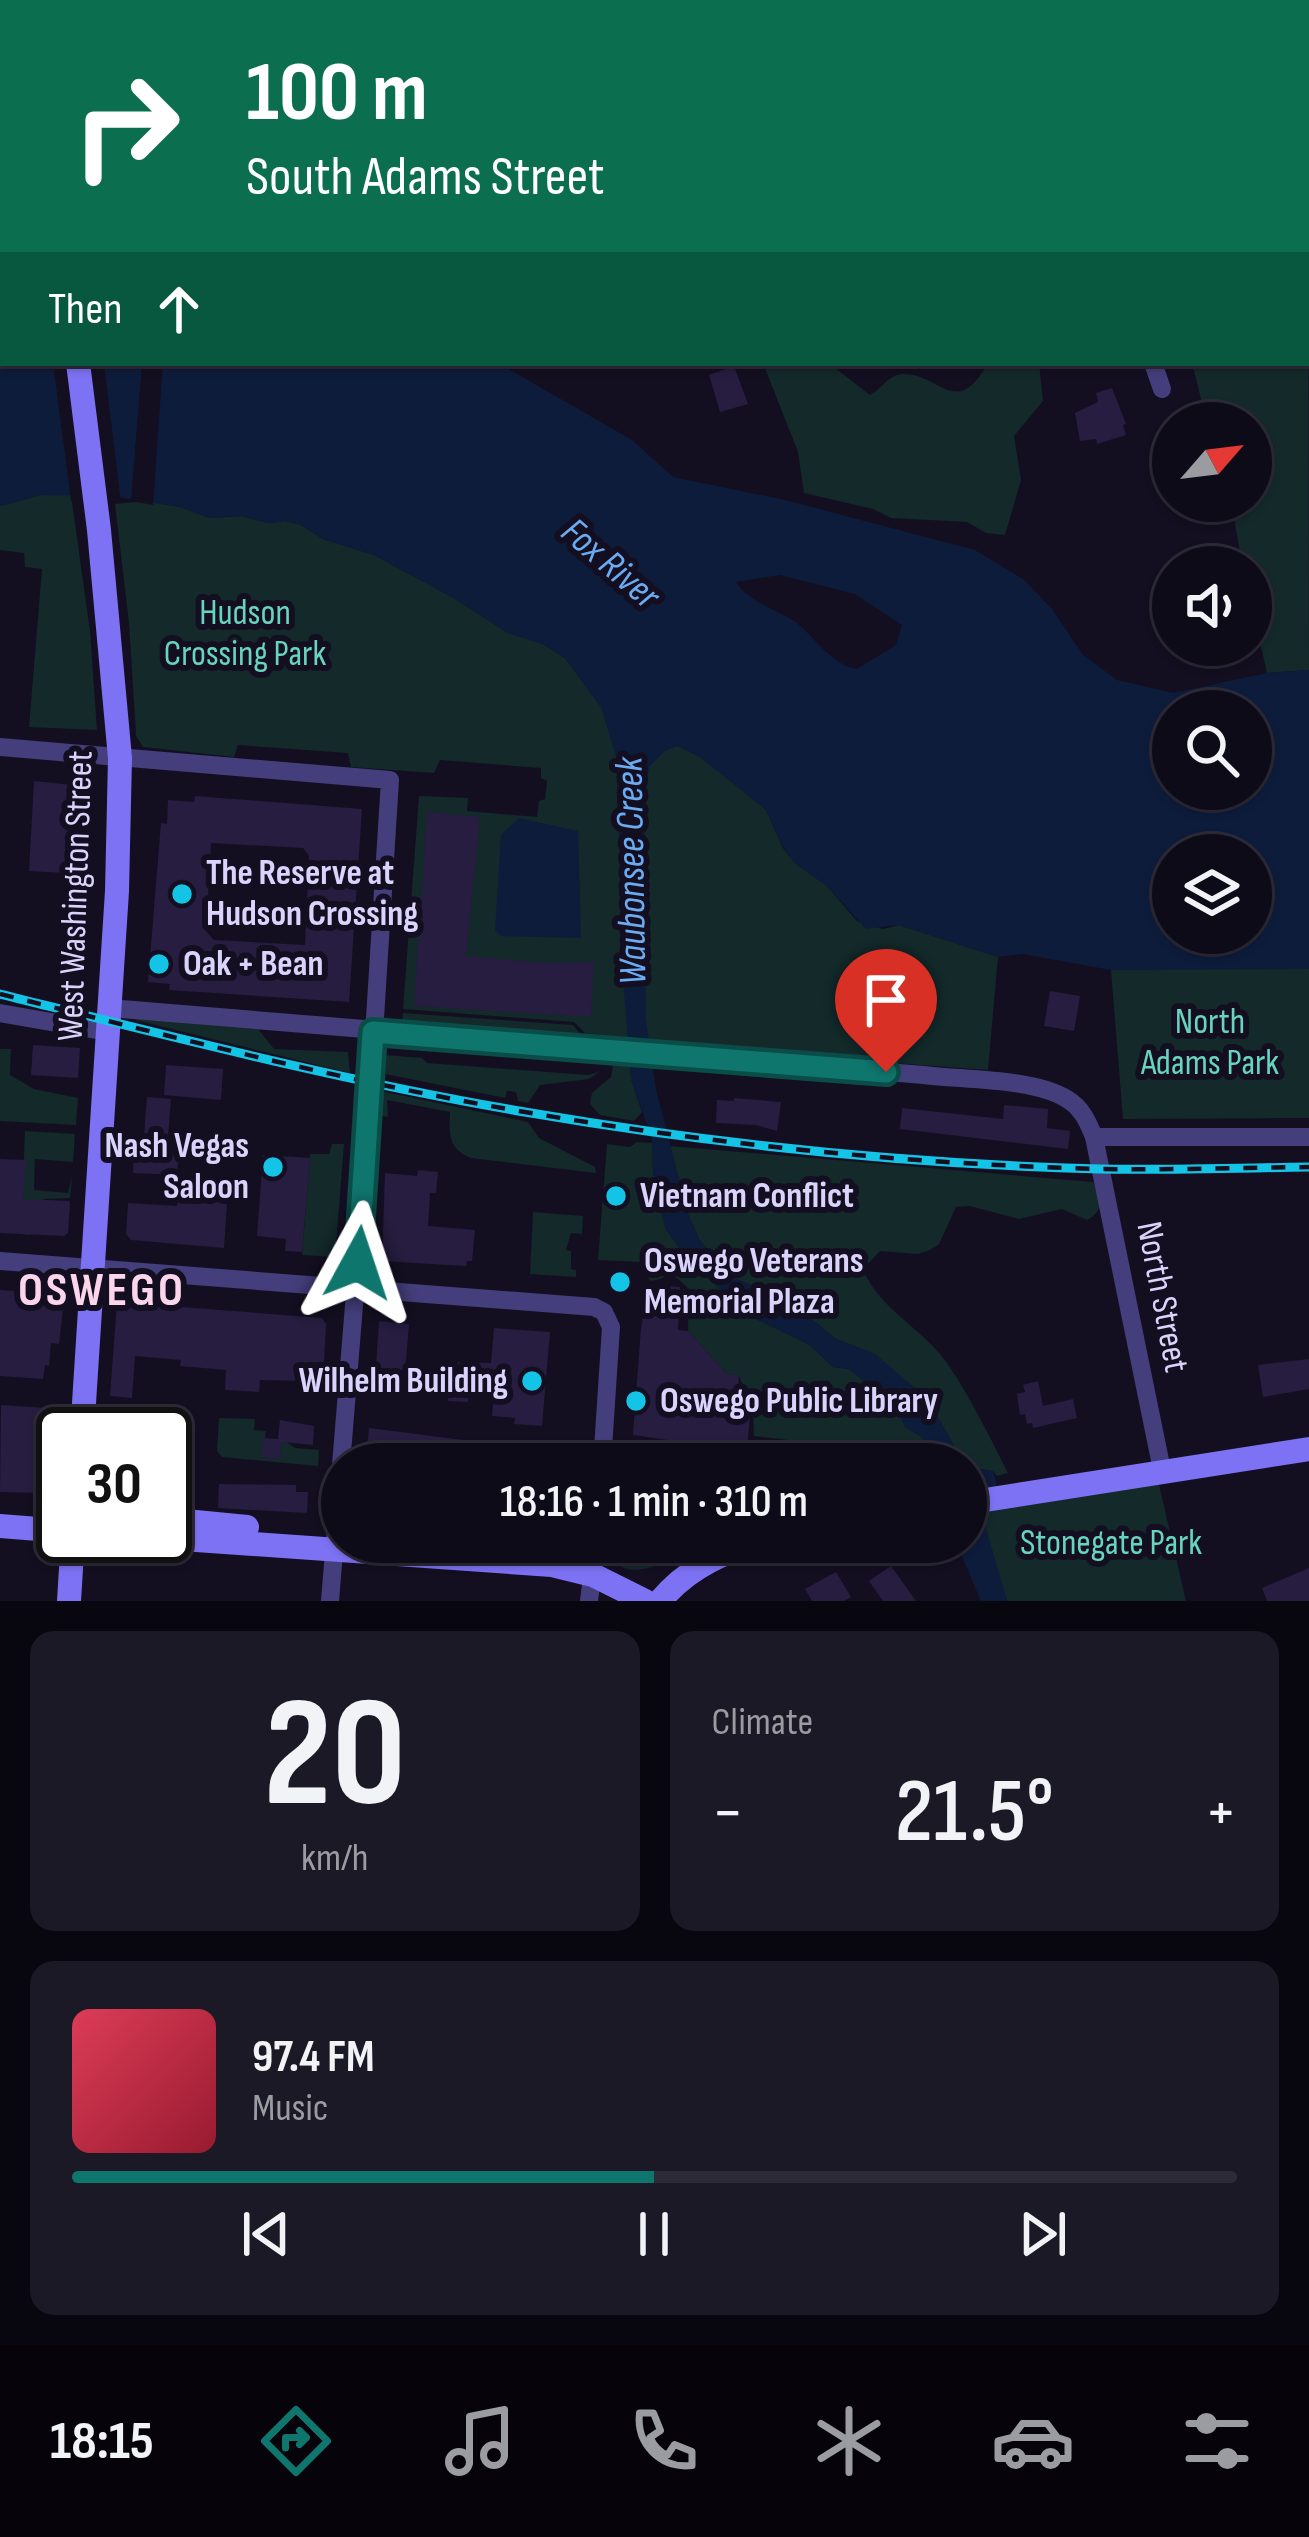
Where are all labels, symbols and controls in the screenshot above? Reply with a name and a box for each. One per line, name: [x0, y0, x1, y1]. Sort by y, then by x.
text: 100 m: [246, 43, 428, 144]
icon: right: [48, 48, 204, 204]
text: South Adams Street: [246, 145, 605, 210]
icon: ahead: [146, 276, 212, 342]
text: Then: [48, 282, 122, 337]
north arrow: [1152, 402, 1272, 522]
map controls: [1152, 402, 1272, 954]
water label: Fox River: [551, 508, 670, 621]
button: sound: [1152, 546, 1272, 666]
park label: Hudson Crossing Park: [164, 592, 326, 676]
button: search: [1152, 690, 1272, 810]
street label: West Washington Street: [49, 750, 103, 1042]
water label: Waubonsee Creek: [606, 755, 657, 985]
button: layers: [1152, 834, 1272, 954]
place label: The Reserve at Hudson Crossing: [206, 852, 418, 936]
marker: The Reserve at Hudson Crossing: [169, 881, 195, 907]
place label: Oak + Bean: [183, 943, 323, 986]
pin: [835, 949, 937, 1072]
marker: Oak + Bean: [146, 951, 172, 977]
icon: arrive: [853, 967, 919, 1033]
park label: North Adams Park: [1140, 1001, 1279, 1085]
place label: Nash Vegas Saloon: [105, 1125, 249, 1209]
marker: Nash Vegas Saloon: [260, 1154, 286, 1180]
place label: Vietnam Conflict: [640, 1175, 854, 1218]
marker: Vietnam Conflict: [603, 1183, 629, 1209]
position arrow: [295, 1200, 421, 1326]
street label: North Street: [1126, 1218, 1198, 1376]
place label: Oswego Veterans Memorial Plaza: [644, 1240, 864, 1324]
district label: OSWEGO: [18, 1262, 186, 1319]
marker: Oswego Veterans Memorial Plaza: [607, 1269, 633, 1295]
place label: Wilhelm Building: [298, 1360, 508, 1403]
marker: Wilhelm Building: [519, 1368, 545, 1394]
place label: Oswego Public Library: [660, 1380, 938, 1423]
marker: Oswego Public Library: [623, 1388, 649, 1414]
speed limit sign: 30: [36, 1407, 192, 1563]
text: 18:16 · 1 min · 310 m: [500, 1475, 808, 1530]
park label: Stonegate Park: [1020, 1522, 1202, 1565]
text: 20: [263, 1663, 406, 1850]
text: Climate: [712, 1699, 813, 1746]
text: 21.5°: [895, 1759, 1054, 1867]
text: −: [712, 1774, 744, 1853]
text: +: [1205, 1774, 1237, 1853]
text: km/h: [301, 1835, 368, 1882]
text: 97.4 FM: [252, 2030, 374, 2085]
text: Music: [252, 2085, 328, 2132]
icon: previous: [233, 2201, 299, 2267]
icon: pause: [621, 2201, 687, 2267]
icon: next: [1010, 2201, 1076, 2267]
icon: directions: [254, 2399, 338, 2483]
icon: music: [438, 2399, 522, 2483]
icon: phone: [622, 2399, 706, 2483]
icon: climate: [807, 2399, 891, 2483]
icon: car: [991, 2399, 1075, 2483]
icon: filters: [1175, 2399, 1259, 2483]
text: 18:15: [50, 2409, 154, 2474]

